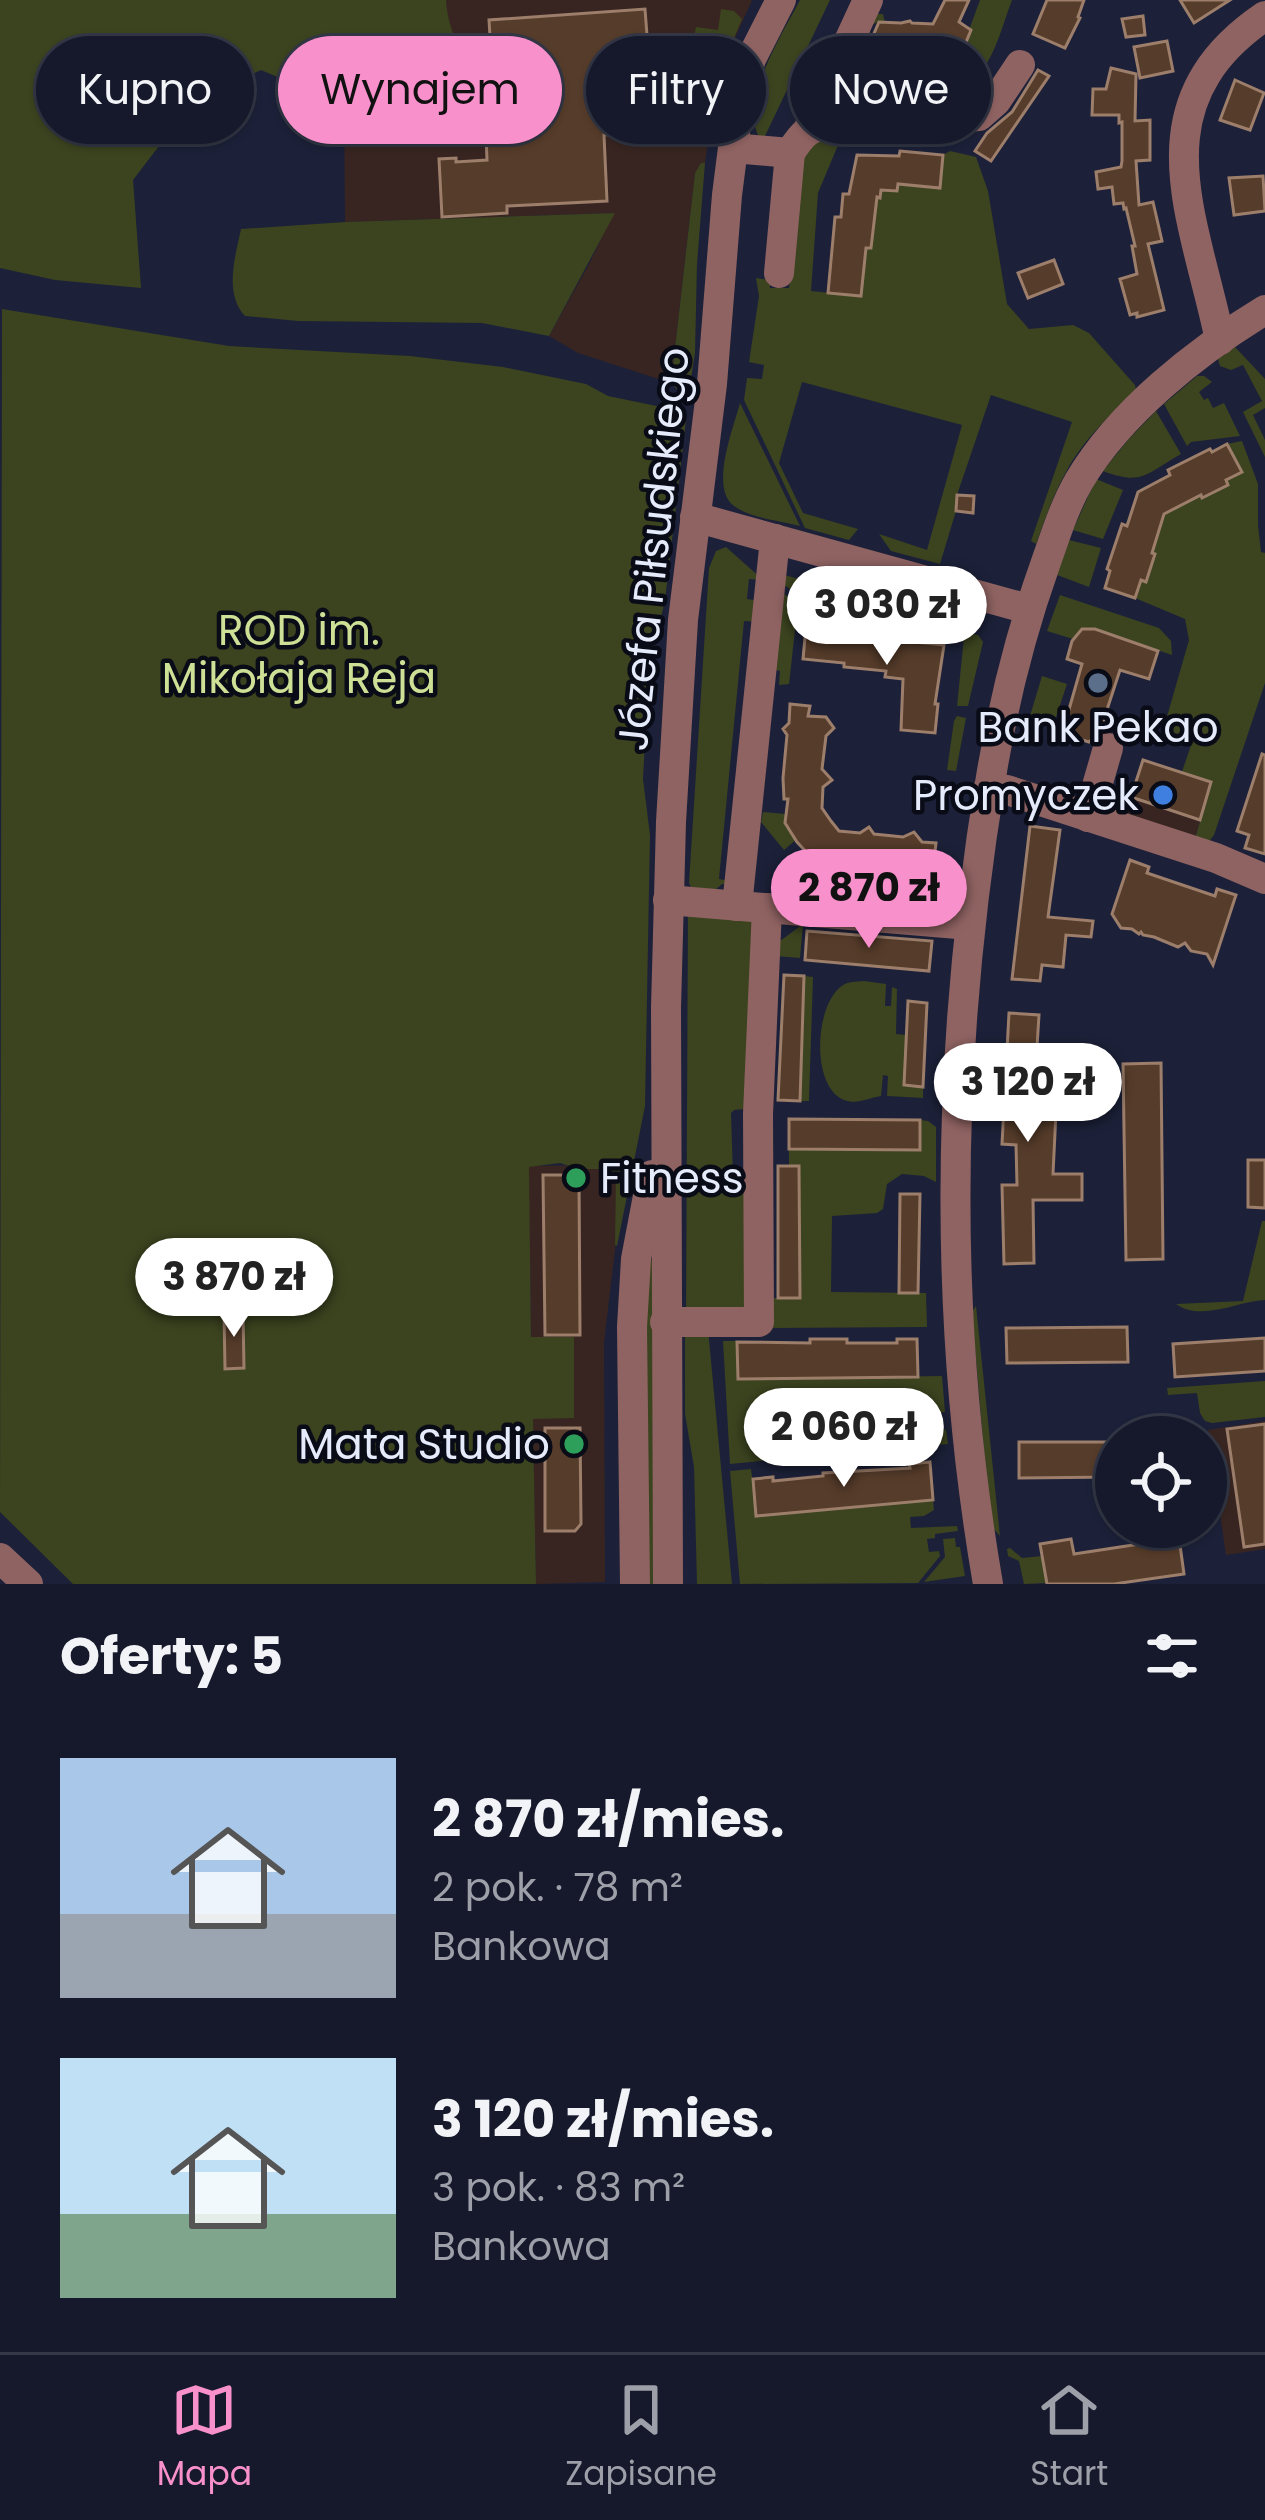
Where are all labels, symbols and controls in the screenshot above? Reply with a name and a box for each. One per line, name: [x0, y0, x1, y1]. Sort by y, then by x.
chip: Kupno: [36, 36, 254, 144]
chip: Wynajem: [278, 36, 562, 144]
chip: Filtry: [586, 36, 766, 144]
chip: Nowe: [790, 36, 991, 144]
street label: Józefa Piłsudskiego: [603, 344, 704, 754]
pin: 3 030 zł: [763, 566, 1011, 668]
text: 3 030 zł: [814, 577, 960, 632]
park label: ROD im. Mikołaja Reja: [162, 601, 436, 708]
marker: Bank Pekao: [1085, 670, 1111, 696]
place label: Bank Pekao: [977, 698, 1219, 757]
place label: Promyczek: [913, 766, 1139, 825]
marker: Promyczek: [1150, 782, 1176, 808]
pin: 2 870 zł: [745, 849, 993, 951]
text: 2 870 zł: [798, 860, 940, 915]
pin: 3 120 zł: [904, 1043, 1152, 1145]
text: 3 120 zł: [961, 1054, 1095, 1109]
place label: Fitness: [600, 1149, 744, 1208]
marker: Fitness: [563, 1165, 589, 1191]
pin: 3 870 zł: [110, 1238, 358, 1340]
text: 3 870 zł: [162, 1249, 306, 1304]
pin: 2 060 zł: [720, 1388, 968, 1490]
text: 2 060 zł: [771, 1399, 917, 1454]
place label: Mata Studio: [298, 1415, 550, 1474]
map controls: [1095, 1416, 1227, 1548]
button: locate: [1095, 1416, 1227, 1548]
marker: Mata Studio: [561, 1431, 587, 1457]
text: Oferty: 5: [60, 1620, 283, 1692]
icon: filters: [1139, 1623, 1205, 1689]
text: 2 870 zł/mies.: [432, 1783, 784, 1855]
icon: home: [156, 1806, 300, 1950]
text: 2 pok. · 78 m²: [432, 1860, 683, 1915]
text: Bankowa: [432, 1919, 611, 1974]
text: 3 120 zł/mies.: [432, 2083, 774, 2155]
icon: home: [156, 2106, 300, 2250]
text: 3 pok. · 83 m²: [432, 2160, 685, 2215]
text: Bankowa: [432, 2219, 611, 2274]
tab: Mapa: [157, 2377, 252, 2499]
tab: Zapisane: [565, 2377, 717, 2499]
tab: Start: [1030, 2377, 1108, 2499]

